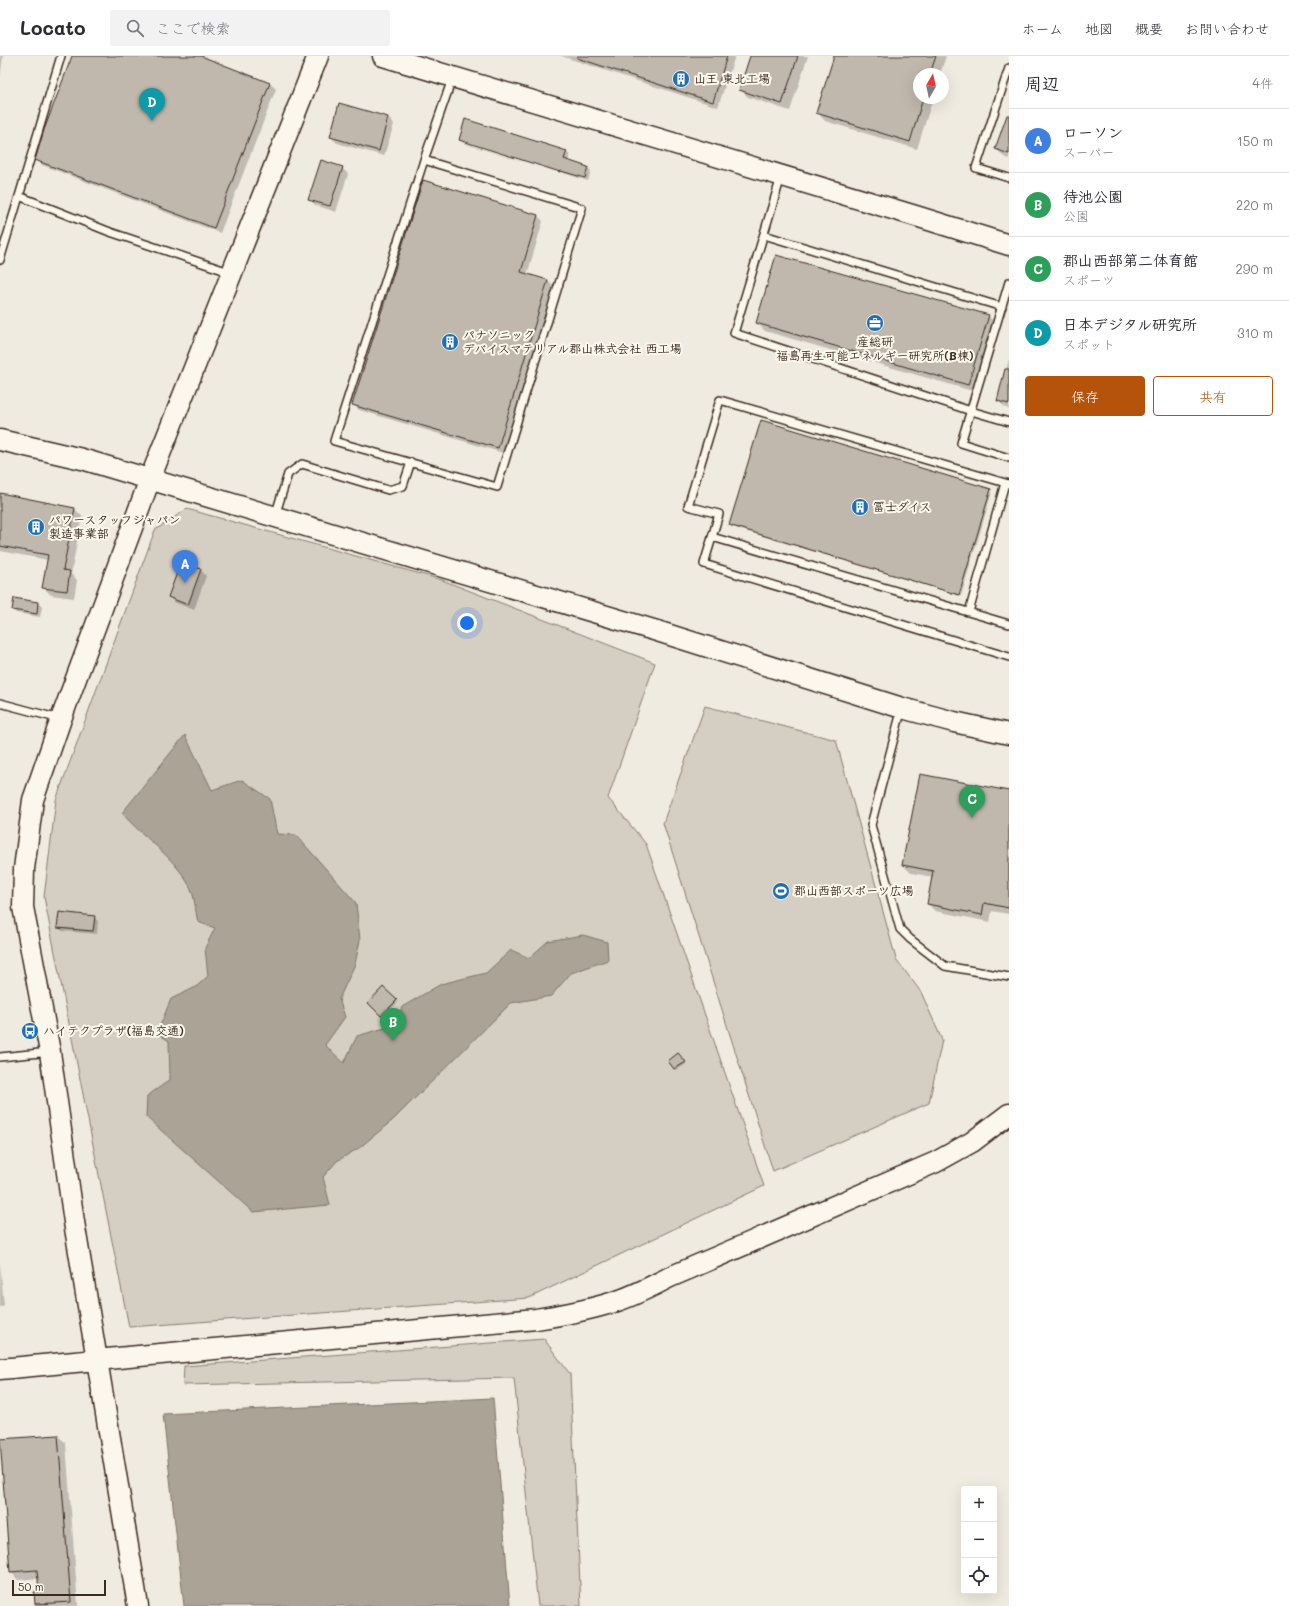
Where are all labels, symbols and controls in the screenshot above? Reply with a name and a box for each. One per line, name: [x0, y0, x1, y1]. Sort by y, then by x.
search box: [110, 10, 390, 46]
text: Locato: [20, 15, 86, 40]
icon: search: [124, 17, 146, 39]
text: ここで検索: [156, 18, 231, 38]
text: ホーム: [1022, 19, 1063, 38]
text: 地図: [1085, 19, 1113, 38]
text: 概要: [1135, 19, 1163, 38]
text: お問い合わせ: [1185, 19, 1269, 38]
north arrow: [913, 68, 949, 104]
building icon: 山王 東北工場: [671, 69, 691, 89]
place label: 山王 東北工場: [694, 70, 770, 86]
text: 周辺: [1025, 72, 1059, 94]
text: 4件: [1252, 74, 1273, 91]
pin: D: [139, 88, 165, 121]
text: ローソン: [1063, 122, 1123, 142]
text: A: [1033, 132, 1043, 149]
text: 150 m: [1237, 132, 1273, 149]
text: スーパー: [1063, 143, 1114, 160]
text: 待池公園: [1063, 186, 1123, 206]
text: B: [1034, 196, 1042, 213]
text: 220 m: [1236, 196, 1273, 213]
text: 公園: [1063, 207, 1089, 224]
text: 郡山西部第二体育館: [1063, 250, 1198, 270]
text: C: [1033, 260, 1043, 277]
text: 290 m: [1236, 260, 1273, 277]
text: スポーツ: [1063, 271, 1115, 288]
office icon: 産総研 福島再生可能エネルギー研究所(B棟): [865, 313, 885, 333]
text: 日本デジタル研究所: [1063, 314, 1197, 334]
text: D: [1033, 324, 1043, 341]
text: 310 m: [1237, 324, 1273, 341]
place label: パナソニック デバイスマテリアル郡山株式会社 西工場: [463, 326, 682, 356]
building icon: パナソニック デバイスマテリアル郡山株式会社 西工場: [440, 332, 460, 352]
place label: 産総研 福島再生可能エネルギー研究所(B棟): [777, 333, 973, 363]
text: スポット: [1063, 335, 1115, 352]
button: 保存: [1025, 376, 1145, 416]
button: 共有: [1153, 376, 1273, 416]
building icon: 冨士ダイス: [850, 497, 870, 517]
place label: 冨士ダイス: [873, 498, 931, 514]
place label: パワースタッフジャパン 製造事業部: [49, 511, 181, 541]
building icon: パワースタッフジャパン 製造事業部: [26, 517, 46, 537]
pin: A: [172, 550, 198, 583]
your location: [457, 613, 477, 633]
pin: C: [959, 785, 985, 818]
sports icon: 郡山西部スポーツ広場: [771, 881, 791, 901]
place label: 郡山西部スポーツ広場: [794, 882, 914, 898]
pin: B: [380, 1008, 406, 1041]
bus stop icon: ハイテクプラザ(福島交通): [20, 1021, 40, 1041]
place label: ハイテクプラザ(福島交通): [43, 1022, 184, 1038]
map controls: [961, 1486, 997, 1594]
button: +: [961, 1486, 997, 1522]
button: −: [961, 1522, 997, 1558]
button: locate: [961, 1558, 997, 1594]
scale bar: [12, 1578, 106, 1597]
text: 50 m: [18, 1579, 44, 1594]

